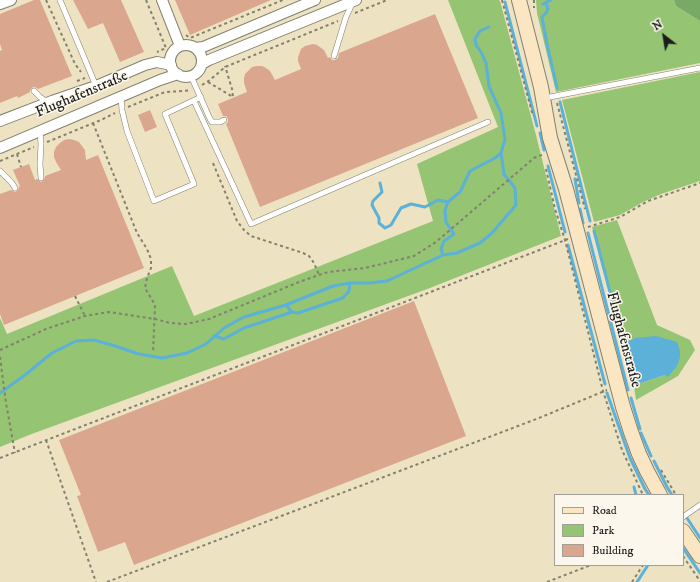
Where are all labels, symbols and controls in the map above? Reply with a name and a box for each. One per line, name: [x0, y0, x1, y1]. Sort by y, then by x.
north arrow: [644, 16, 684, 56]
text: N: [650, 17, 665, 34]
street label: Flughafenstraße: [33, 68, 131, 122]
street label: Flughafenstraße: [602, 290, 644, 390]
legend: [554, 494, 684, 566]
text: Road: [592, 503, 617, 518]
text: Park: [592, 523, 614, 538]
text: Building: [592, 543, 633, 558]

